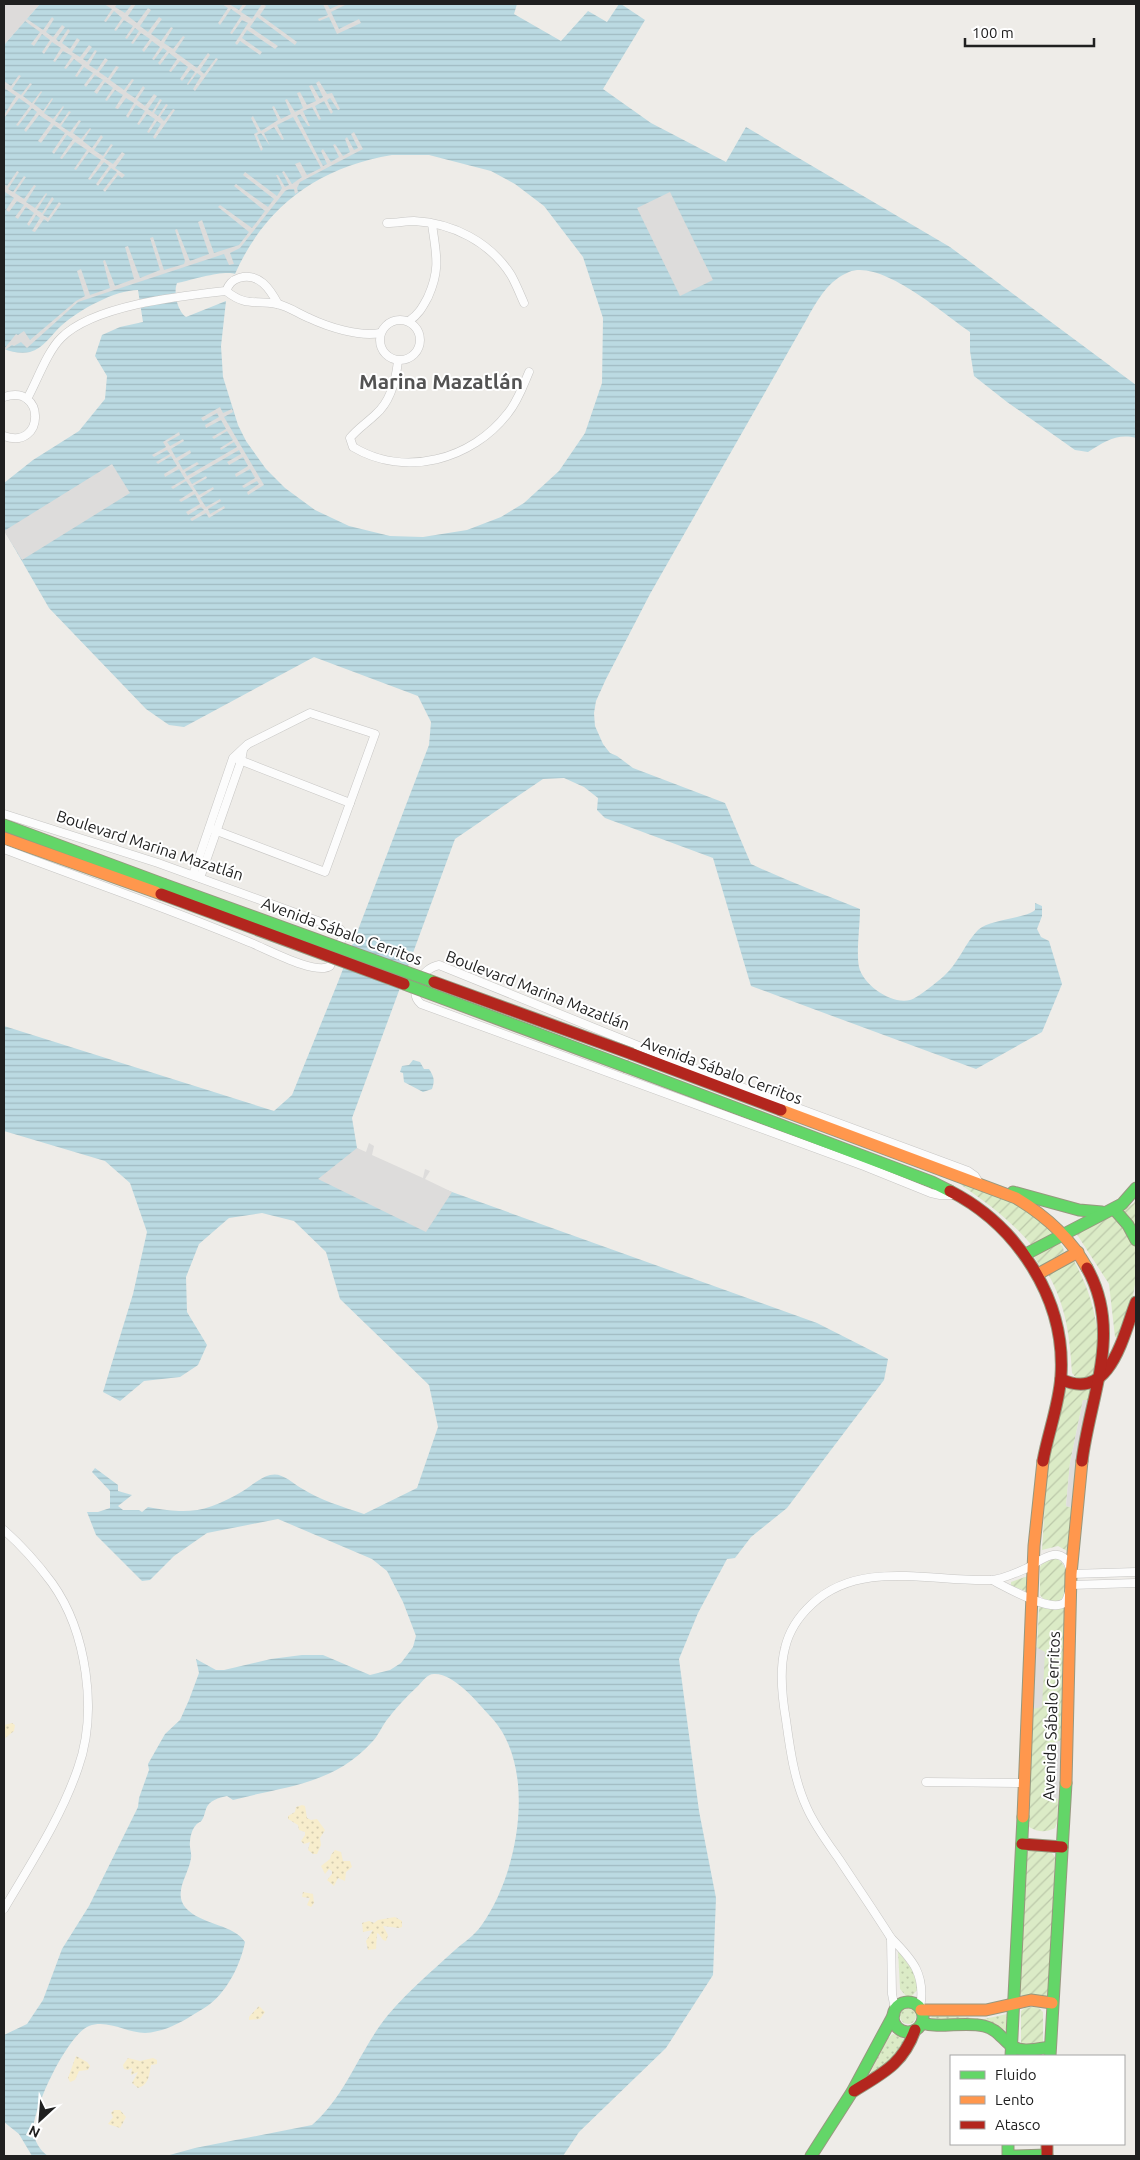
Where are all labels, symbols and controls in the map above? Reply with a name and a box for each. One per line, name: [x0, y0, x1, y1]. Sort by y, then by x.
scale bar: [965, 15, 1094, 47]
text: 100 m: [972, 24, 1014, 41]
district label: Marina Mazatlán: [359, 369, 523, 393]
street label: Boulevard Marina Mazatlán: [54, 806, 246, 884]
street label: Avenida Sábalo Cerritos: [259, 894, 425, 968]
street label: Boulevard Marina Mazatlán: [444, 947, 632, 1033]
street label: Avenida Sábalo Cerritos: [639, 1033, 805, 1107]
street label: Avenida Sábalo Cerritos: [1039, 1631, 1063, 1801]
legend: [950, 2055, 1125, 2145]
text: Fluido: [995, 2066, 1037, 2083]
text: Lento: [995, 2091, 1034, 2108]
north arrow: [15, 2095, 65, 2145]
text: Atasco: [995, 2116, 1041, 2133]
text: N: [26, 2122, 43, 2141]

